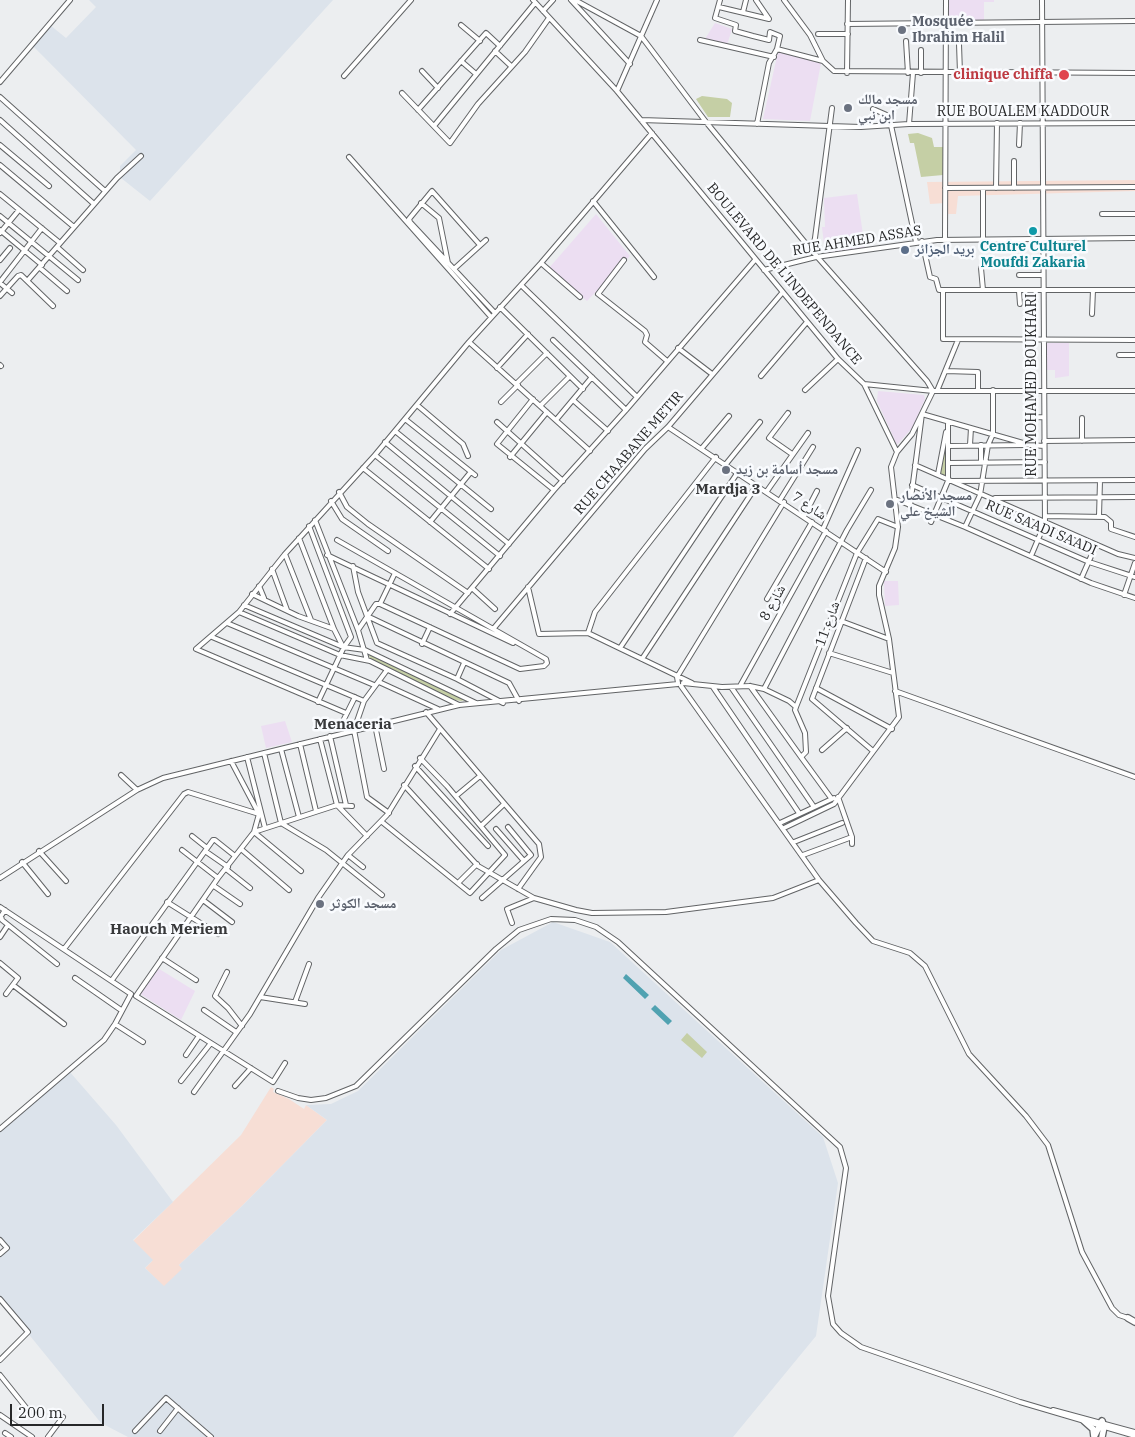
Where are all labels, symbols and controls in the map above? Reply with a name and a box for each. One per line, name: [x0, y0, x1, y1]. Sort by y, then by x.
place label: Mosquée Ibrahim Halil: [912, 14, 1005, 46]
marker: Mosquée Ibrahim Halil: [896, 24, 908, 36]
place label: clinique chiffa: [953, 67, 1053, 83]
marker: clinique chiffa: [1057, 68, 1071, 82]
place label: مسجد مالك ابن نبي: [858, 92, 918, 124]
marker: مسجد مالك ابن نبي: [842, 102, 854, 114]
street label: RUE BOUALEM KADDOUR: [937, 104, 1109, 120]
street label: BOULEVARD DE L'INDEPENDANCE: [703, 180, 865, 368]
street label: RUE AHMED ASSAS: [791, 223, 923, 259]
marker: Centre Culturel Moufdi Zakaria: [1027, 225, 1039, 237]
place label: Centre Culturel Moufdi Zakaria: [980, 239, 1086, 272]
place label: بريد الجزائر: [915, 242, 974, 258]
marker: بريد الجزائر: [899, 244, 911, 256]
street label: RUE MOHAMED BOUKHARI: [1024, 293, 1040, 477]
street label: RUE CHAABANE METIR: [571, 388, 687, 518]
place label: مسجد أسامة بن زيد: [736, 462, 838, 478]
marker: مسجد أسامة بن زيد: [720, 464, 732, 476]
district label: Mardja 3: [696, 481, 760, 499]
street label: شارع 7: [788, 488, 830, 524]
place label: مسجد الأنصار الشيخ علي: [900, 488, 972, 520]
street label: RUE SAADI SAADI: [983, 497, 1099, 559]
marker: مسجد الأنصار الشيخ علي: [884, 498, 896, 510]
street label: شارع 8: [756, 582, 790, 624]
street label: شارع 11: [812, 599, 844, 649]
district label: Menaceria: [314, 716, 392, 734]
place label: مسجد الكوثر: [330, 896, 396, 912]
marker: مسجد الكوثر: [314, 898, 326, 910]
district label: Haouch Meriem: [110, 921, 228, 939]
scale bar: [12, 1394, 106, 1426]
text: 200 m: [18, 1403, 63, 1422]

